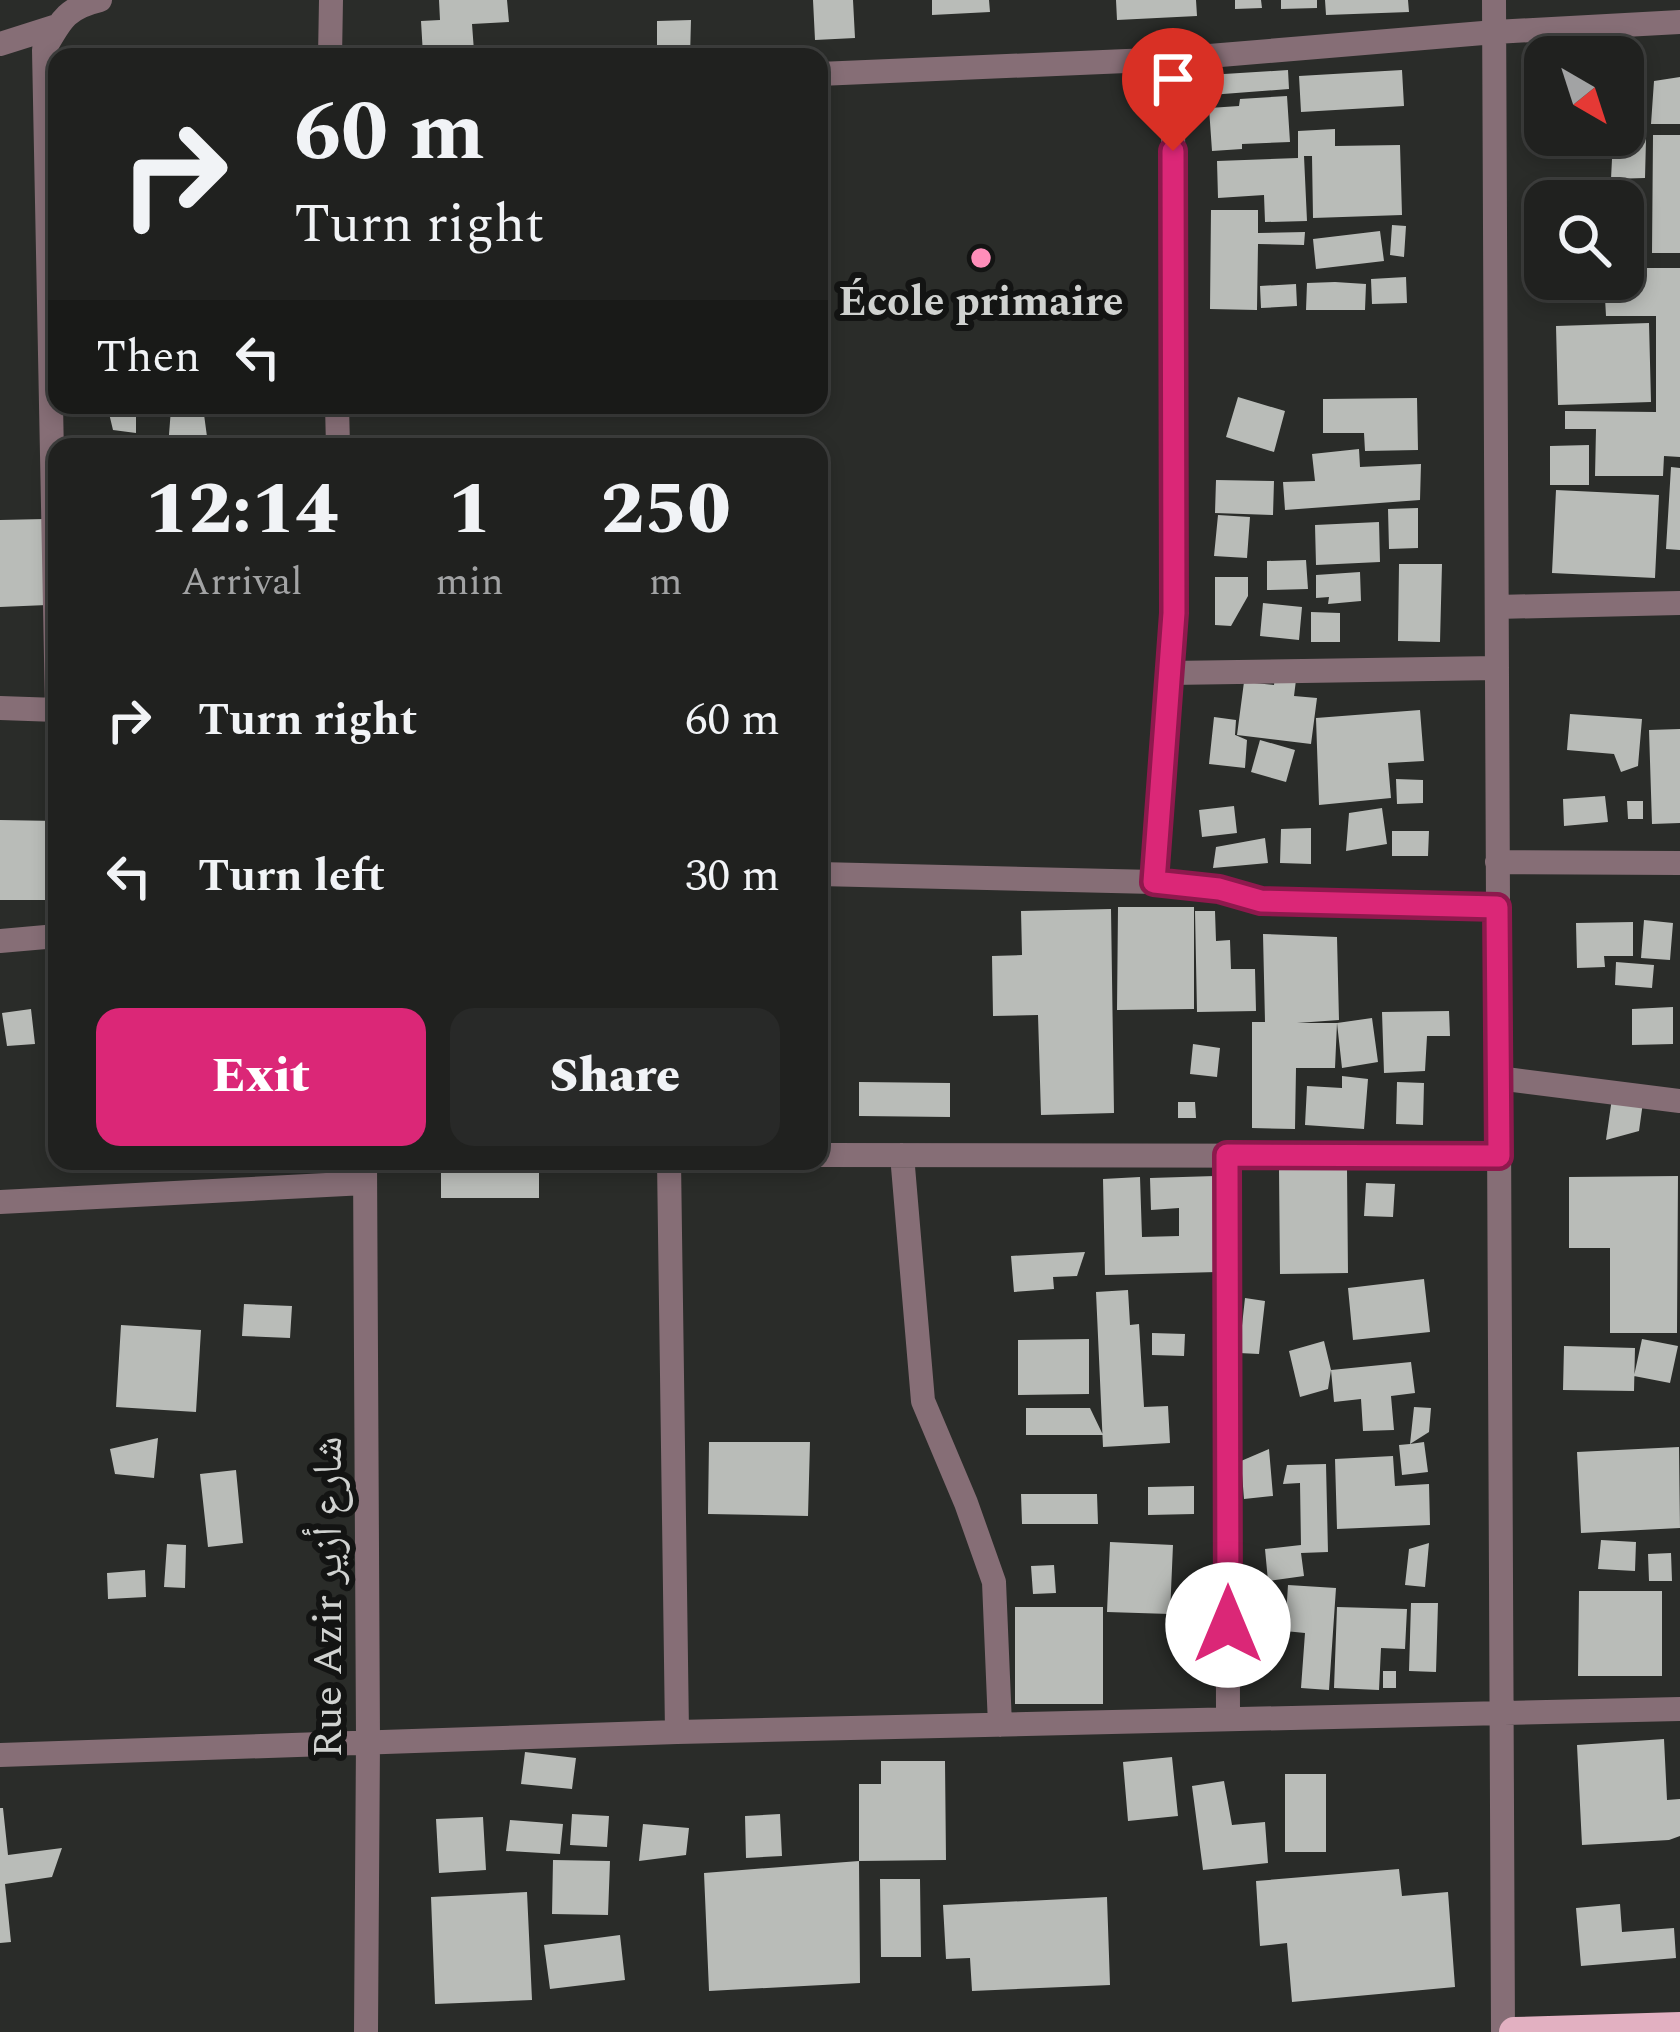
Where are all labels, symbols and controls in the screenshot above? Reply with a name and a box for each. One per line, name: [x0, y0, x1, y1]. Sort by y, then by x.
pin: [1122, 28, 1224, 151]
north arrow: [1524, 36, 1644, 156]
map controls: [1524, 36, 1644, 300]
icon: arrive: [1140, 46, 1206, 112]
text: 60 m: [294, 69, 485, 197]
icon: right: [96, 96, 252, 252]
button: search: [1524, 180, 1644, 300]
text: Turn right: [294, 184, 544, 266]
marker: École primaire: [968, 245, 994, 271]
place label: École primaire: [838, 271, 1124, 334]
text: Then: [96, 323, 201, 392]
icon: left: [225, 324, 291, 390]
text: 12:14: [145, 456, 338, 565]
text: 1: [448, 456, 491, 565]
text: 250: [601, 456, 731, 565]
text: Arrival: [181, 553, 303, 612]
text: min: [436, 553, 504, 612]
text: m: [649, 553, 683, 612]
text: Turn right: [198, 686, 417, 755]
text: 60 m: [685, 686, 780, 755]
icon: right: [96, 687, 162, 753]
text: Turn left: [198, 842, 385, 911]
text: 30 m: [685, 842, 780, 911]
icon: left: [96, 843, 162, 909]
button: Exit: [96, 1008, 426, 1146]
button: Share: [450, 1008, 780, 1146]
street label: Rue Azir شارع أزير: [297, 1436, 360, 1758]
position arrow: [1165, 1562, 1291, 1688]

